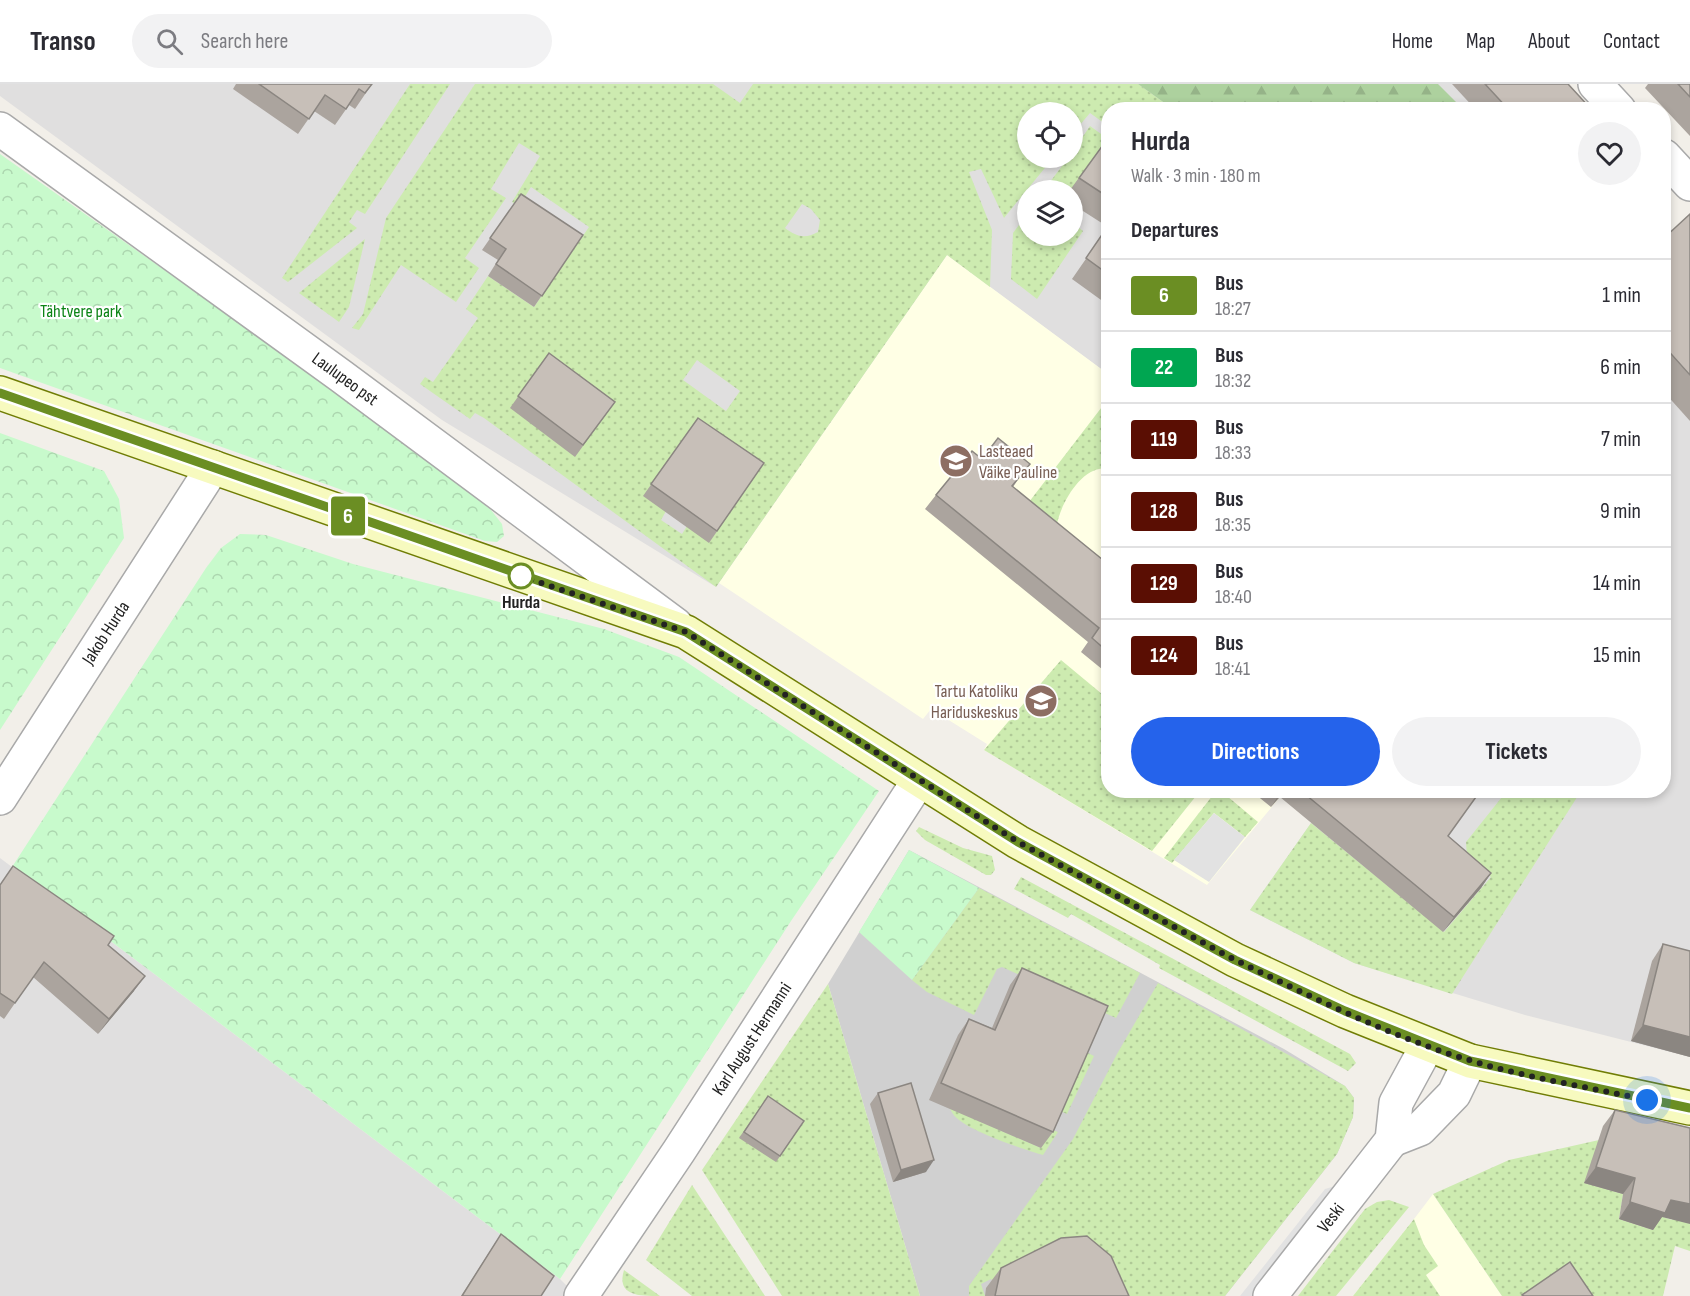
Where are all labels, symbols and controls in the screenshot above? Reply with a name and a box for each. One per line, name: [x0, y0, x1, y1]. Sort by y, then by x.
search box: [132, 14, 552, 68]
text: Transo: [30, 25, 96, 58]
icon: search: [153, 25, 186, 58]
text: Search here: [201, 28, 288, 55]
text: Home: [1392, 29, 1433, 54]
text: Map: [1466, 29, 1495, 54]
text: About: [1528, 29, 1570, 54]
text: Contact: [1603, 29, 1660, 54]
map controls: [1017, 102, 1083, 246]
button: locate: [1017, 102, 1083, 168]
button: heart: [1578, 122, 1641, 185]
text: Hurda: [1131, 125, 1190, 158]
text: Walk · 3 min · 180 m: [1131, 164, 1261, 188]
button: layers: [1017, 180, 1083, 246]
text: Departures: [1131, 217, 1219, 244]
text: Bus: [1215, 270, 1244, 297]
text: 1 min: [1602, 282, 1641, 309]
text: 6: [1159, 283, 1169, 308]
text: 18:27: [1215, 297, 1251, 321]
park label: Tähtvere park: [40, 301, 122, 322]
text: Bus: [1215, 342, 1244, 369]
street label: Laulupeo pst: [308, 348, 382, 410]
text: 6 min: [1600, 354, 1641, 381]
text: 22: [1155, 355, 1173, 380]
text: 18:32: [1215, 369, 1251, 393]
text: Bus: [1215, 414, 1244, 441]
text: 7 min: [1601, 426, 1641, 453]
text: 119: [1151, 427, 1177, 452]
place label: Lasteaed Väike Pauline: [979, 441, 1057, 483]
text: 18:33: [1215, 441, 1251, 465]
school or university icon: Lasteaed Väike Pauline: [938, 443, 974, 479]
text: Bus: [1215, 486, 1244, 513]
line badge: 6: [328, 496, 368, 536]
text: 9 min: [1600, 498, 1641, 525]
text: 128: [1150, 499, 1178, 524]
text: 6: [343, 504, 353, 529]
text: 18:35: [1215, 513, 1251, 537]
text: Bus: [1215, 558, 1244, 585]
marker: Hurda: [508, 563, 534, 589]
text: 14 min: [1593, 570, 1641, 597]
text: 129: [1150, 571, 1178, 596]
text: 18:40: [1215, 585, 1252, 609]
place label: Hurda: [502, 592, 540, 613]
street label: Jakob Hurda: [77, 597, 134, 669]
text: Bus: [1215, 630, 1244, 657]
text: 15 min: [1593, 642, 1641, 669]
text: 124: [1150, 643, 1178, 668]
text: 18:41: [1215, 657, 1250, 681]
place label: Tartu Katoliku Hariduskeskus: [931, 681, 1018, 723]
school or university icon: Tartu Katoliku Hariduskeskus: [1023, 683, 1059, 719]
button: Directions: [1131, 717, 1380, 786]
button: Tickets: [1392, 717, 1641, 786]
street label: Karl August Hermanni: [708, 979, 796, 1099]
your location: [1632, 1085, 1662, 1115]
street label: Veski: [1313, 1199, 1349, 1237]

